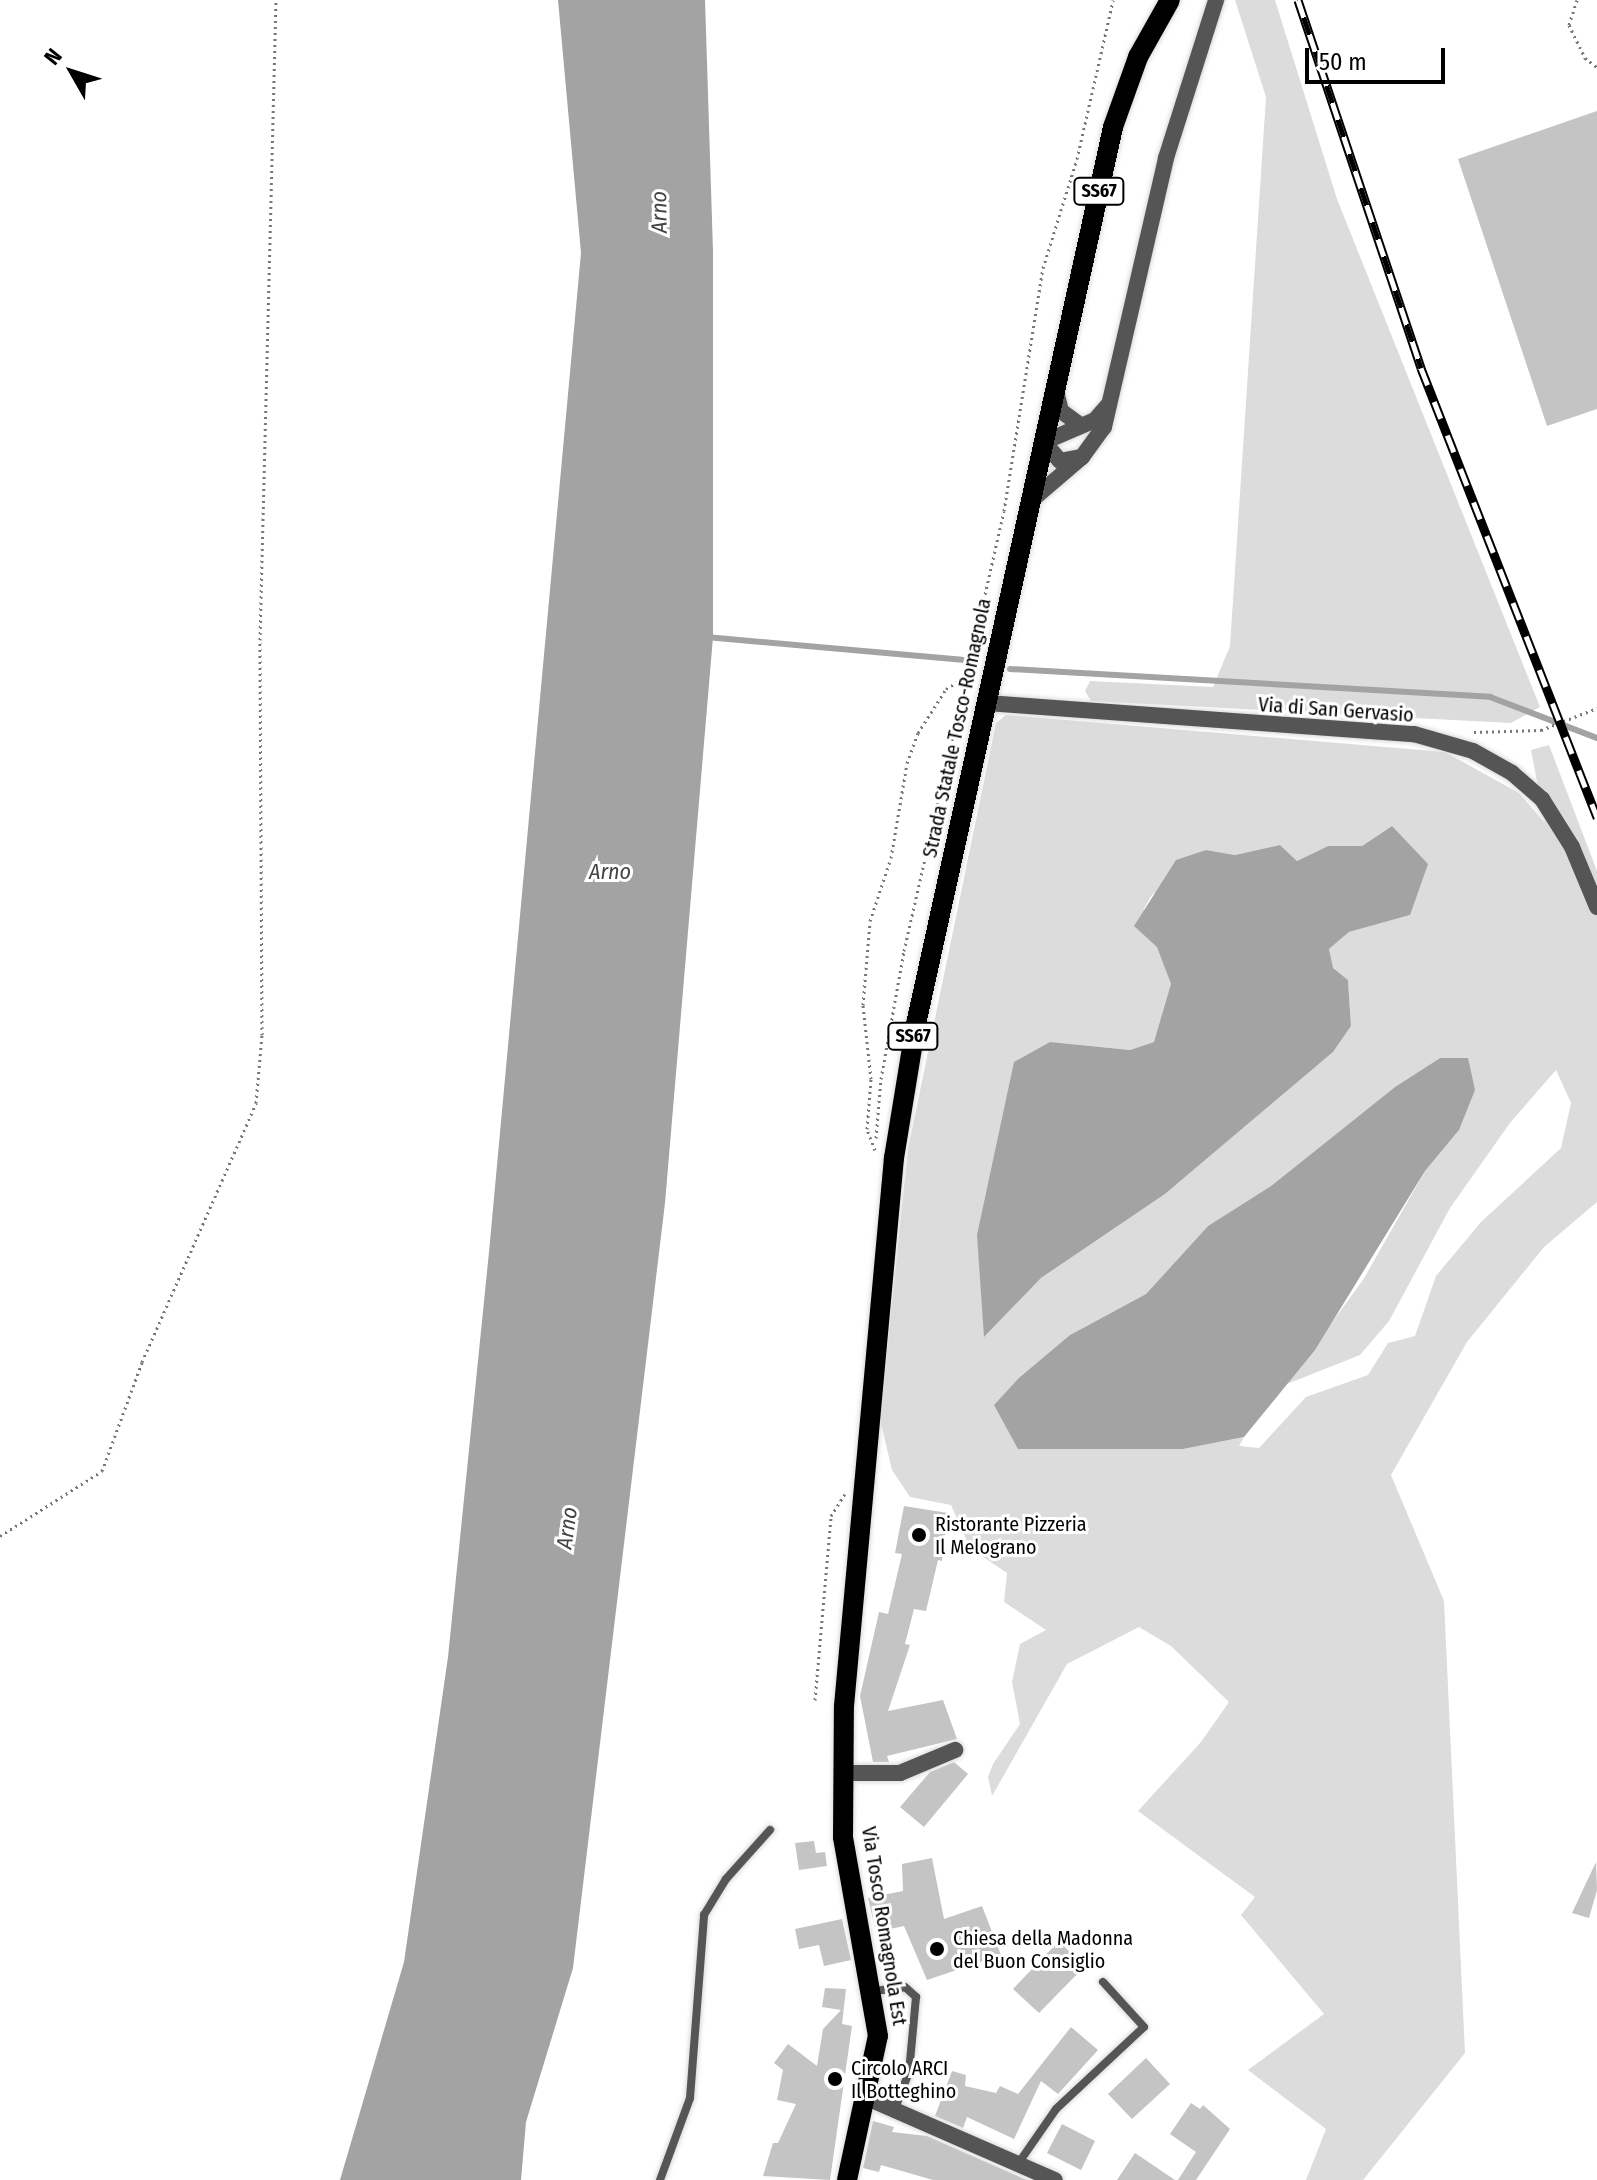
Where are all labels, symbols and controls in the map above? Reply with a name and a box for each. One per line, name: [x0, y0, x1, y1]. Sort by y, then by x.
north arrow: [32, 32, 112, 112]
scale bar: [1309, 32, 1449, 82]
text: N: [38, 43, 68, 70]
text: 50 m: [1319, 48, 1367, 76]
road number: SS67: [1073, 177, 1125, 205]
water label: Arno: [645, 191, 673, 233]
street label: Strada Statale Tosco-Romagnola: [918, 596, 996, 860]
street label: Via di San Gervasio: [1257, 693, 1415, 727]
water label: Arno: [589, 859, 631, 885]
road number: SS67: [887, 1022, 939, 1050]
water label: Arno: [551, 1505, 583, 1551]
place label: Ristorante Pizzeria Il Melograno: [935, 1512, 1087, 1559]
marker: Ristorante Pizzeria Il Melograno: [910, 1526, 928, 1544]
street label: Via Tosco Romagnola Est: [856, 1825, 912, 2027]
place label: Chiesa della Madonna del Buon Consiglio: [953, 1926, 1133, 1973]
marker: Chiesa della Madonna del Buon Consiglio: [928, 1940, 946, 1958]
place label: Circolo ARCI Il Botteghino: [851, 2056, 956, 2103]
marker: Circolo ARCI Il Botteghino: [826, 2070, 844, 2088]

